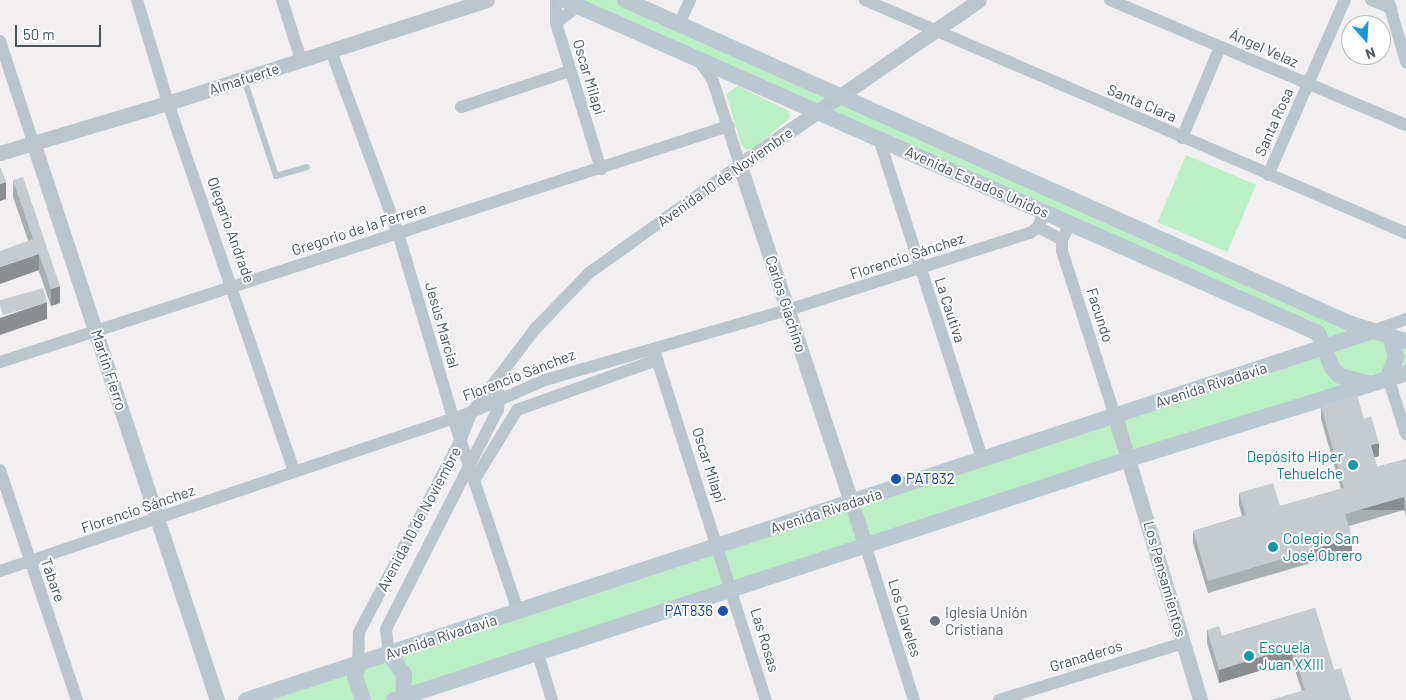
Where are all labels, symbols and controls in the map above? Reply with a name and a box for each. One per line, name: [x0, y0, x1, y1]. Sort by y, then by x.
scale bar: [18, 15, 104, 47]
north arrow: [1341, 15, 1391, 65]
text: 50 m: [23, 25, 55, 43]
street label: Ángel Velaz: [1227, 25, 1301, 71]
street label: Oscar Milapi: [569, 37, 609, 117]
text: N: [1364, 44, 1378, 63]
street label: Almafuerte: [207, 59, 281, 99]
street label: Santa Clara: [1104, 80, 1180, 126]
street label: Santa Rosa: [1251, 85, 1297, 159]
street label: Avenida 10 de Noviembre: [654, 123, 796, 231]
street label: Avenida Estados Unidos: [902, 142, 1052, 222]
street label: Olegario Andrade: [203, 175, 259, 285]
street label: Gregorio de la Ferrere: [289, 199, 429, 259]
street label: Florencio Sánchez: [848, 229, 966, 283]
street label: Carlos Giachino: [762, 253, 810, 355]
street label: La Cautiva: [931, 275, 969, 345]
street label: Jesús Marcial: [421, 280, 463, 370]
street label: Facundo: [1083, 286, 1117, 344]
street label: Martin Fierro: [87, 327, 131, 413]
street label: Florencio Sánchez: [460, 345, 578, 405]
street label: Avenida Rivadavia: [1153, 358, 1269, 412]
street label: Oscar Milapi: [688, 425, 730, 505]
street label: Avenida 10 de Noviembre: [373, 444, 465, 594]
place label: Depósito Hiper Tehuelche: [1247, 447, 1343, 482]
marker: Depósito Hiper Tehuelche: [1347, 459, 1359, 471]
place label: PAT832: [906, 470, 955, 488]
marker: PAT832: [890, 473, 902, 485]
street label: Florencio Sánchez: [79, 481, 197, 537]
street label: Avenida Rivadavia: [768, 484, 884, 538]
street label: Los Pensamientos: [1140, 519, 1190, 639]
place label: Colegio San José Obrero: [1283, 529, 1362, 564]
marker: Colegio San José Obrero: [1267, 541, 1279, 553]
street label: Tabare: [37, 556, 69, 604]
street label: Los Claveles: [885, 577, 925, 659]
place label: PAT836: [665, 602, 713, 620]
place label: Iglesia Unión Cristiana: [945, 603, 1028, 638]
marker: PAT836: [717, 605, 729, 617]
street label: Las Rosas: [747, 606, 783, 674]
street label: Avenida Rivadavia: [383, 610, 499, 664]
marker: Iglesia Unión Cristiana: [929, 615, 941, 627]
street label: Granaderos: [1048, 636, 1124, 676]
place label: Escuela Juan XXIII: [1259, 638, 1324, 673]
marker: Escuela Juan XXIII: [1243, 650, 1255, 662]

